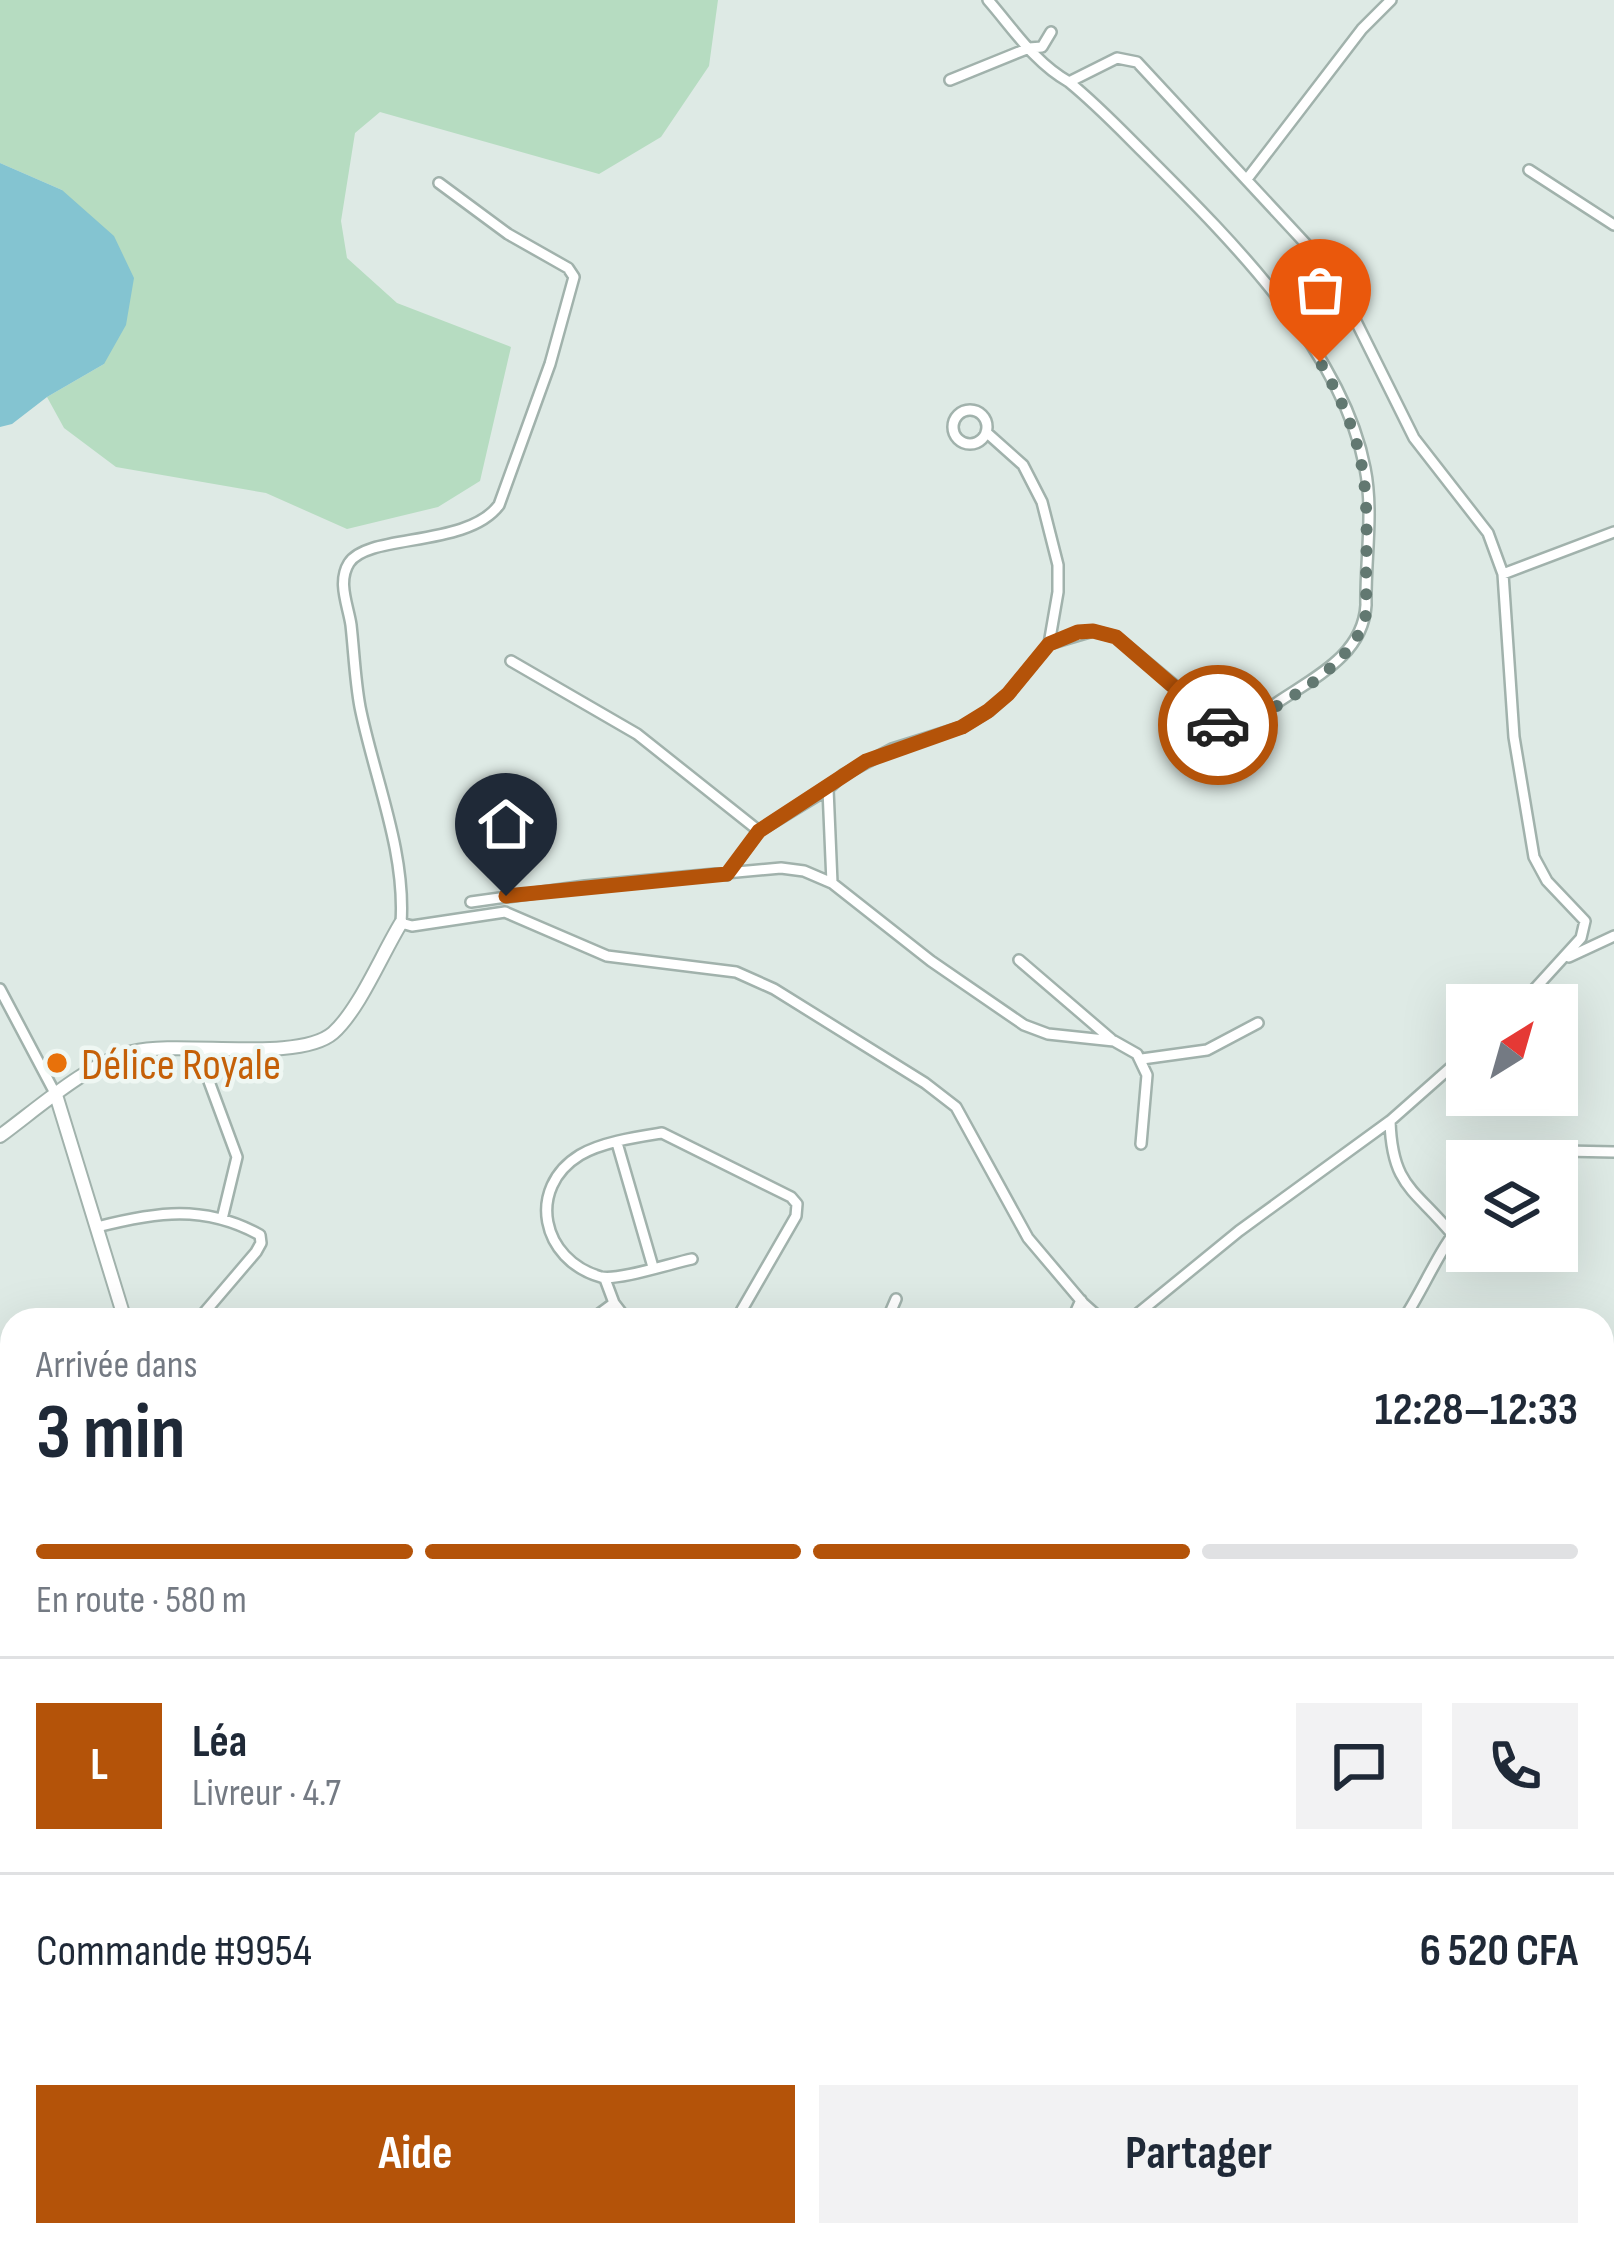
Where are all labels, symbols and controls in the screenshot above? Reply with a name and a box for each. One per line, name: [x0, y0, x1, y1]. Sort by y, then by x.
pin: [1269, 239, 1371, 362]
icon: bag: [1287, 257, 1353, 323]
courier: [1158, 665, 1278, 785]
icon: car: [1185, 692, 1251, 758]
pin: [455, 773, 557, 896]
icon: home: [473, 791, 539, 857]
north arrow: [1446, 984, 1578, 1116]
map controls: [1446, 984, 1578, 1272]
place label: Délice Royale: [81, 1038, 281, 1093]
marker: Délice Royale: [44, 1050, 70, 1076]
button: layers: [1446, 1140, 1578, 1272]
text: Arrivée dans: [36, 1342, 197, 1389]
text: 12:28–12:33: [1375, 1383, 1578, 1438]
text: 3 min: [36, 1387, 185, 1480]
text: En route · 580 m: [36, 1577, 247, 1624]
button: chat: [1296, 1703, 1422, 1829]
button: phone: [1452, 1703, 1578, 1829]
text: Léa: [192, 1715, 247, 1770]
text: L: [90, 1738, 108, 1793]
text: Livreur · 4.7: [192, 1770, 341, 1817]
text: Commande #9954: [36, 1924, 312, 1979]
text: 6 520 CFA: [1420, 1924, 1578, 1979]
button: Aide: [36, 2085, 795, 2223]
button: Partager: [819, 2085, 1578, 2223]

